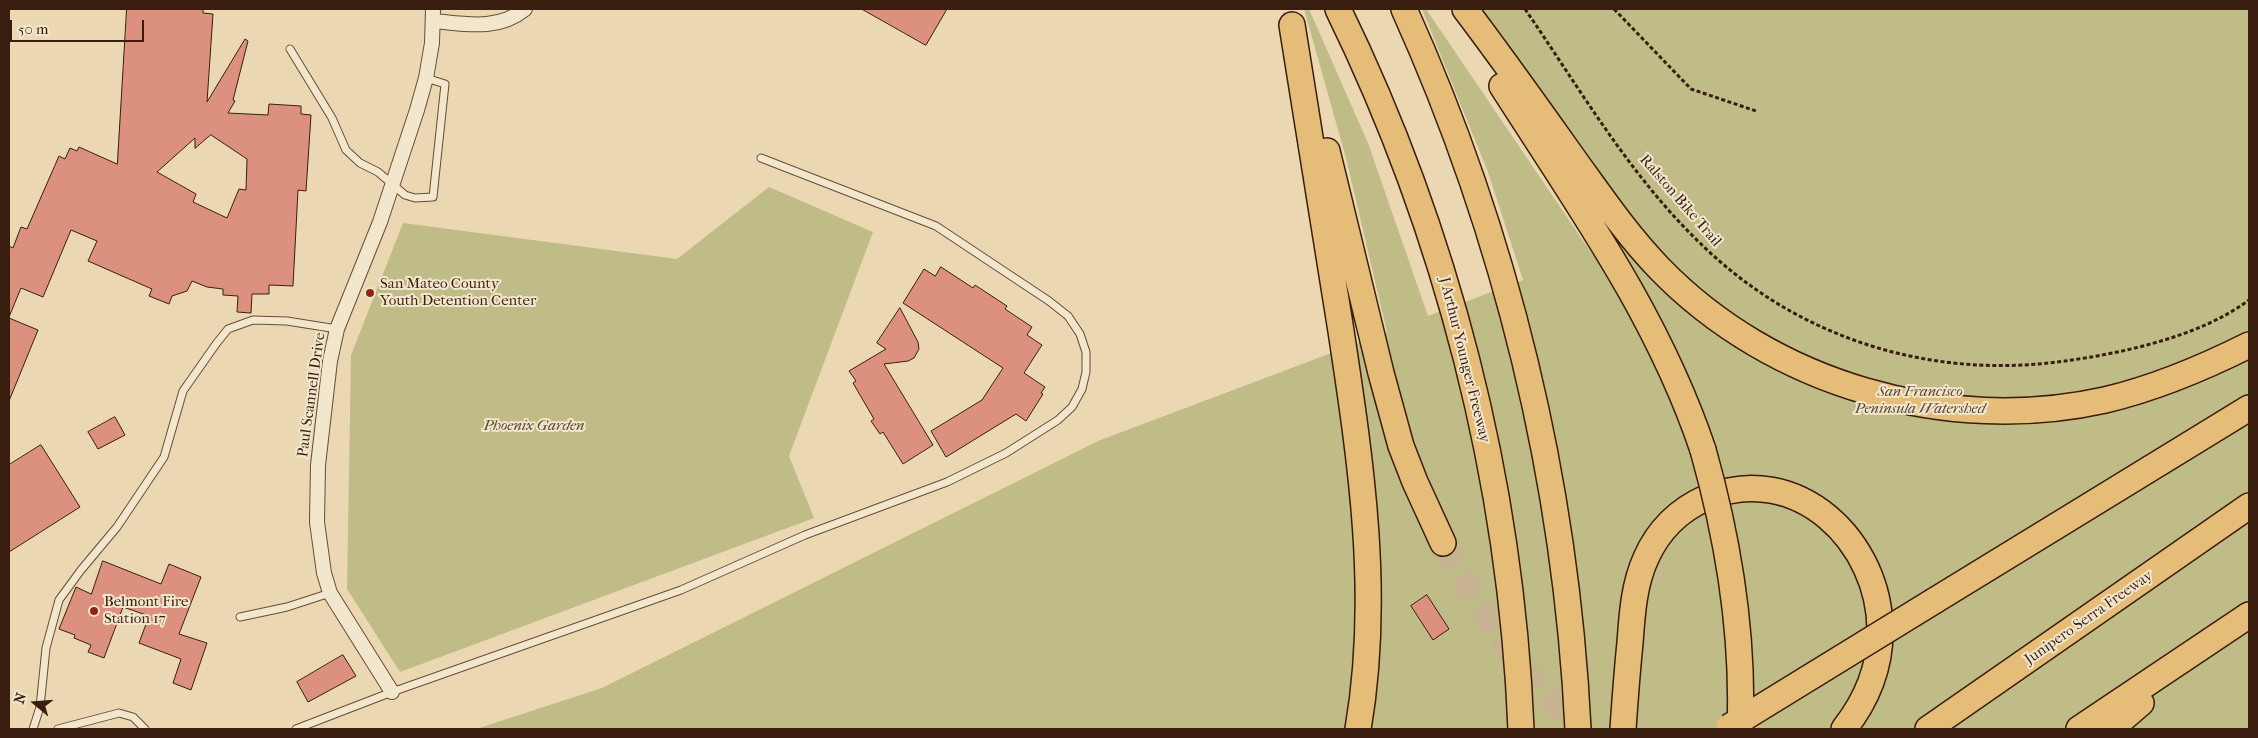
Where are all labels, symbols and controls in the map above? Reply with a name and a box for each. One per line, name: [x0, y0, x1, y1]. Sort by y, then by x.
scale bar: [12, 10, 146, 42]
text: 50 m: [18, 20, 48, 38]
street label: Ralston Bike Trail: [1635, 151, 1725, 251]
place label: San Mateo County Youth Detention Center: [380, 275, 536, 310]
street label: J Arthur Younger Freeway: [1435, 275, 1493, 445]
marker: San Mateo County Youth Detention Center: [364, 287, 376, 299]
street label: Paul Scannell Drive: [294, 331, 330, 459]
park label: San Francisco Peninsula Watershed: [1855, 383, 1985, 418]
park label: Phoenix Garden: [483, 417, 585, 435]
street label: Junipero Serra Freeway: [2021, 567, 2157, 669]
place label: Belmont Fire Station 17: [104, 593, 189, 628]
marker: Belmont Fire Station 17: [88, 605, 100, 617]
north arrow: [10, 678, 60, 728]
text: N: [11, 691, 30, 706]

